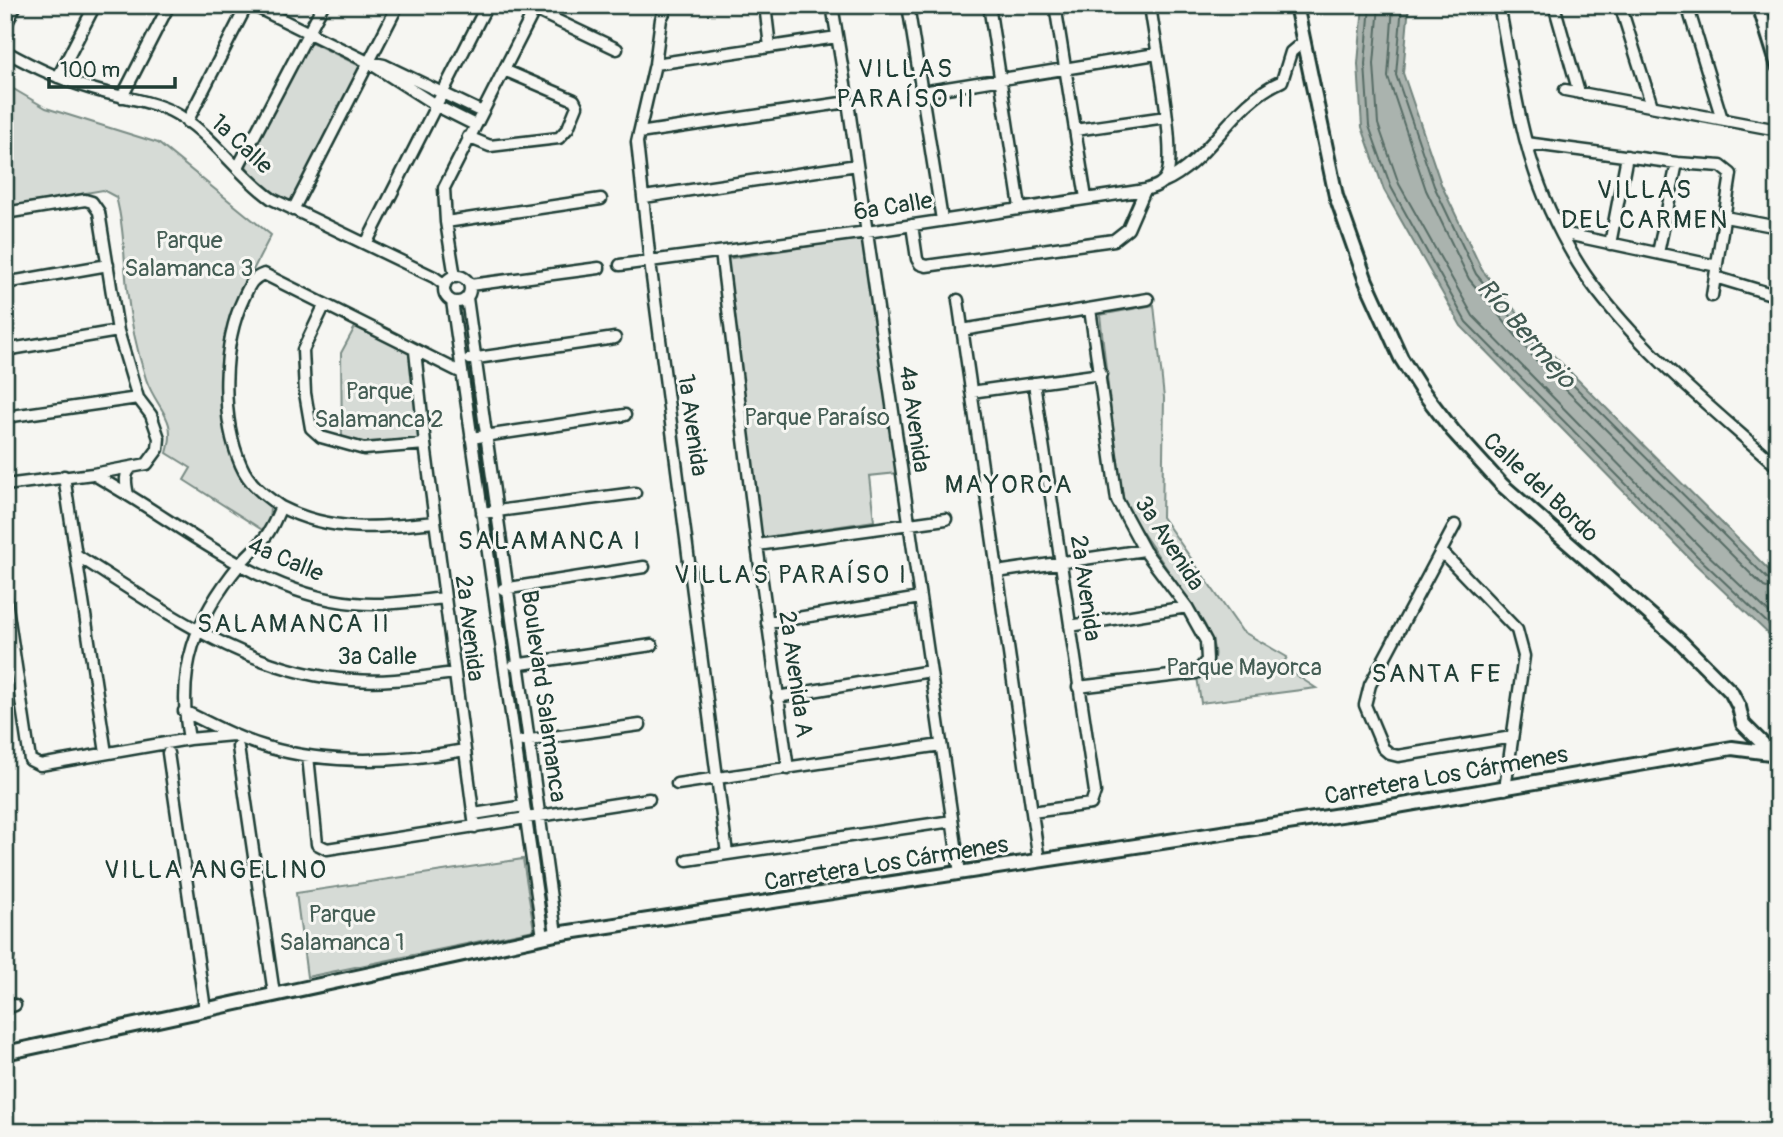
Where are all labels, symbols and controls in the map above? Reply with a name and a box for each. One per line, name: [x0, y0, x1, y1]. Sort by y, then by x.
scale bar: [49, 46, 175, 90]
district label: VILLAS PARAÍSO II: [836, 53, 976, 115]
text: 100 m: [60, 57, 120, 84]
street label: 1a Calle: [204, 108, 279, 181]
district label: VILLAS DEL CARMEN: [1561, 174, 1729, 236]
street label: 6a Calle: [852, 186, 935, 227]
park label: Parque Salamanca 3: [124, 226, 254, 283]
water label: Río Bermejo: [1470, 272, 1584, 396]
street label: 4a Avenida: [893, 364, 936, 474]
street label: 1a Avenida: [671, 372, 714, 478]
park label: Parque Salamanca 2: [314, 377, 444, 434]
park label: Parque Paraíso: [744, 403, 890, 432]
street label: Calle del Bordo: [1477, 426, 1605, 548]
district label: MAYORCA: [944, 469, 1074, 501]
street label: 3a Avenida: [1128, 491, 1211, 596]
district label: SALAMANCA I: [458, 525, 642, 557]
street label: 4a Calle: [244, 531, 328, 588]
street label: 2a Avenida: [1064, 533, 1107, 643]
district label: VILLAS PARAÍSO I: [674, 559, 908, 591]
street label: 2a Avenida: [449, 573, 490, 683]
street label: Boulevard Salamanca: [514, 588, 573, 804]
district label: SALAMANCA II: [197, 608, 391, 640]
street label: 2a Avenida A: [772, 609, 819, 739]
street label: 3a Calle: [338, 642, 417, 671]
park label: Parque Mayorca: [1166, 653, 1322, 682]
district label: SANTA FE: [1372, 658, 1502, 690]
street label: Carretera Los Cármenes: [1322, 740, 1570, 811]
street label: Carretera Los Cármenes: [762, 830, 1010, 897]
district label: VILLA ANGELINO: [104, 854, 328, 886]
park label: Parque Salamanca 1: [279, 900, 405, 957]

